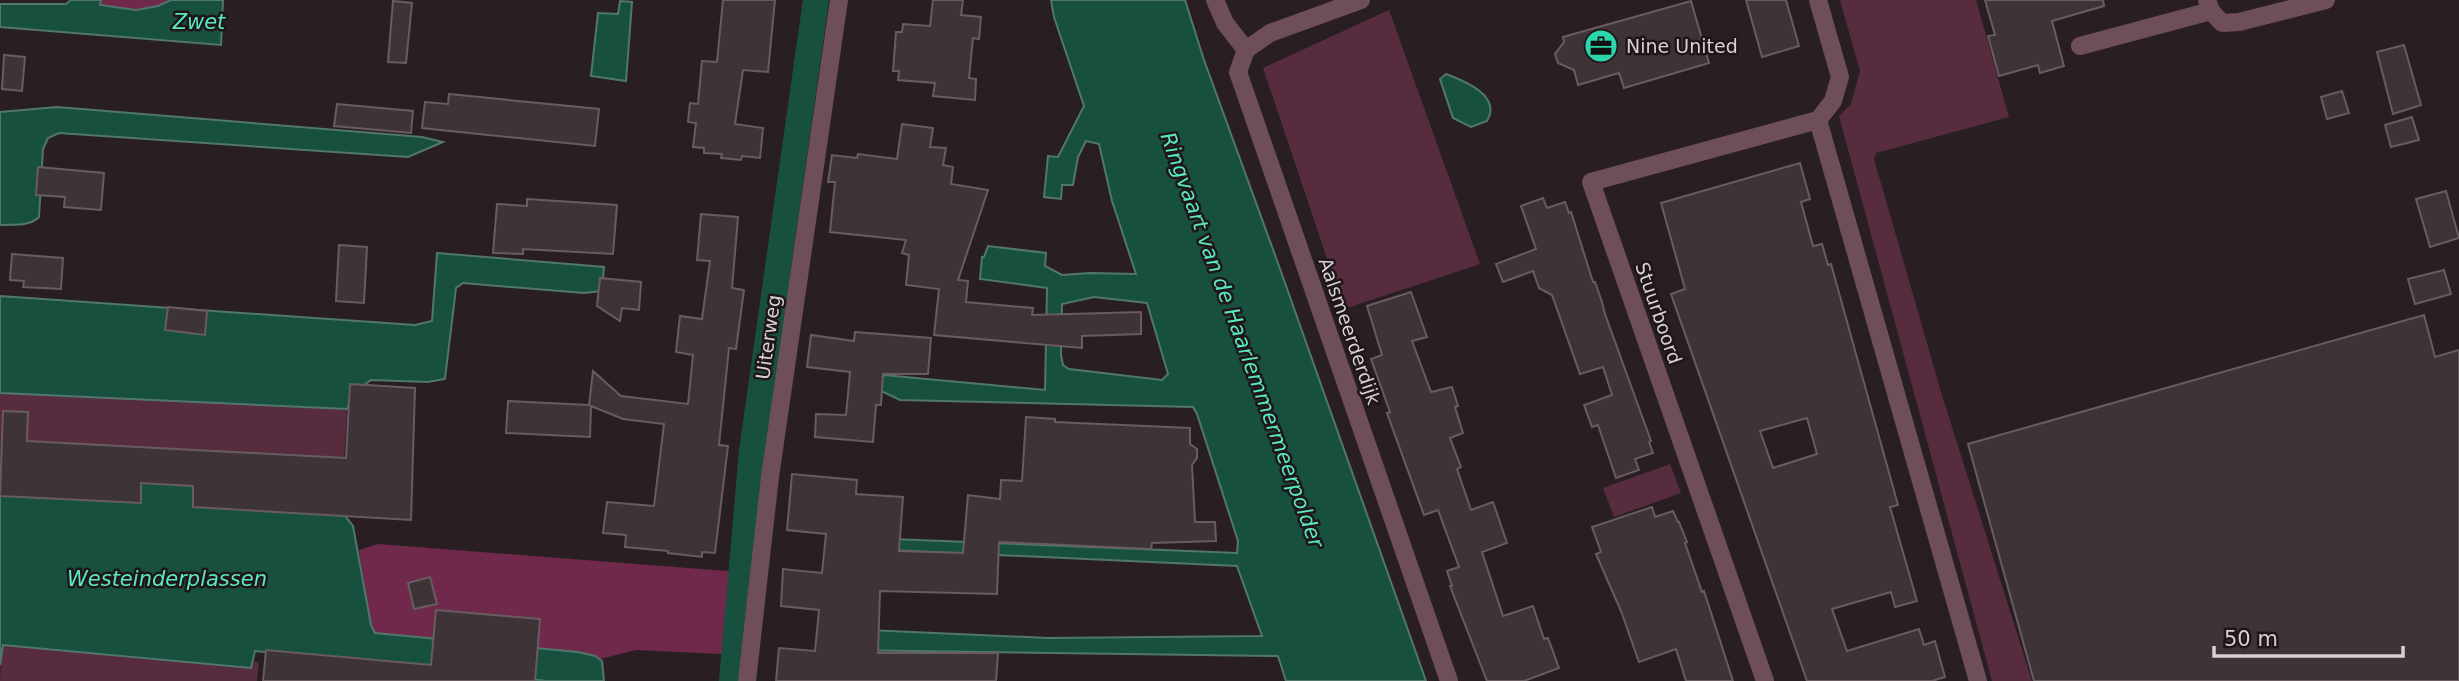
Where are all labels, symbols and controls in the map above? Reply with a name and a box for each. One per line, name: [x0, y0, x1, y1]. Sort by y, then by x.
water label: Zwet: [172, 10, 226, 34]
office icon: Nine United: [1582, 27, 1620, 65]
place label: Nine United: [1626, 35, 1738, 57]
water label: Ringvaart van de Haarlemmermeerpolder: [1155, 129, 1329, 552]
street label: Aalsmeerderdijk: [1315, 255, 1385, 407]
street label: Stuurboord: [1631, 259, 1687, 367]
street label: Uiterweg: [751, 293, 785, 381]
water label: Westeinderplassen: [67, 567, 267, 591]
scale bar: [2214, 614, 2403, 658]
text: 50 m: [2224, 627, 2278, 651]

